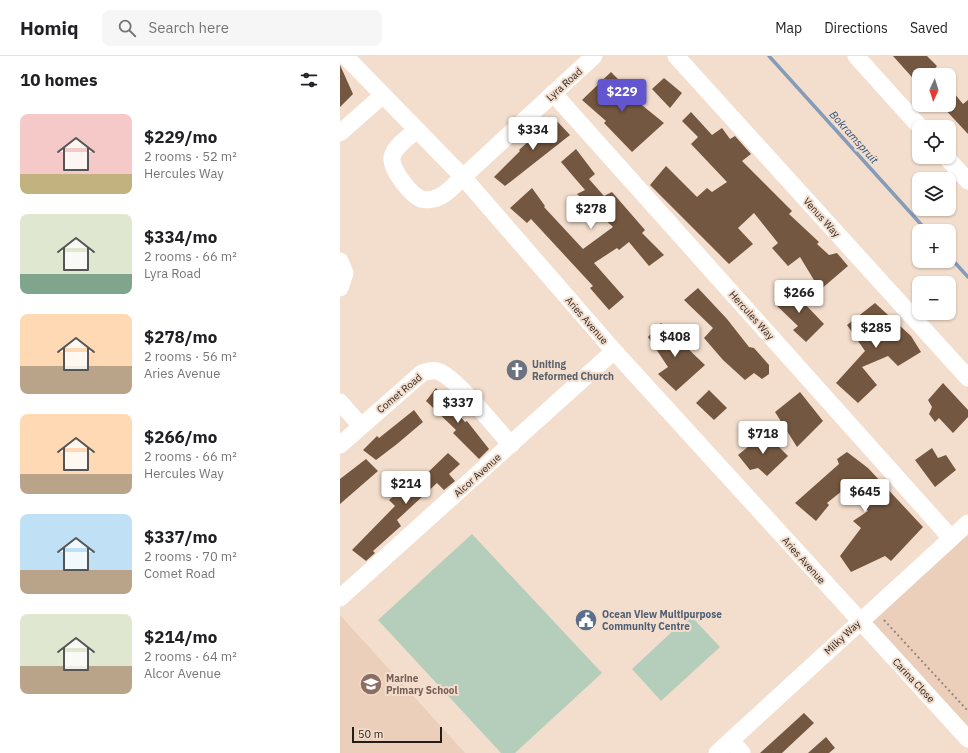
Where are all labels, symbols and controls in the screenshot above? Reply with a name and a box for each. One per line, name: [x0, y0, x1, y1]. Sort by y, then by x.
search box: [102, 10, 382, 46]
text: Homiq: [20, 16, 78, 40]
icon: search: [116, 17, 138, 39]
text: Search here: [148, 18, 229, 37]
text: Map: [775, 19, 802, 37]
text: Directions: [824, 19, 888, 37]
text: Saved: [910, 19, 948, 37]
street label: Lyra Road: [544, 65, 585, 104]
north arrow: [912, 68, 956, 112]
map controls: [912, 68, 956, 320]
text: 10 homes: [20, 69, 97, 91]
icon: filters: [298, 69, 320, 91]
pin: $229: [598, 79, 646, 113]
text: $229: [606, 83, 638, 100]
water label: Bokramspruit: [827, 108, 882, 167]
pin: $334: [509, 117, 557, 151]
button: locate: [912, 120, 956, 164]
text: $334: [517, 121, 549, 138]
text: $229/mo: [144, 126, 217, 148]
icon: home: [52, 130, 100, 178]
text: 2 rooms · 52 m²: [144, 148, 237, 165]
text: Hercules Way: [144, 165, 224, 182]
button: layers: [912, 172, 956, 216]
street label: Venus Way: [800, 195, 843, 240]
pin: $278: [567, 196, 615, 230]
text: $278: [575, 200, 607, 217]
button: +: [912, 224, 956, 268]
text: $334/mo: [144, 226, 217, 248]
icon: home: [52, 230, 100, 278]
text: 2 rooms · 66 m²: [144, 248, 237, 265]
text: Lyra Road: [144, 265, 201, 282]
button: −: [912, 276, 956, 320]
pin: $266: [775, 280, 823, 314]
text: $266: [783, 284, 815, 301]
street label: Hercules Way: [726, 288, 777, 343]
street label: Aries Avenue: [562, 294, 611, 347]
pin: $285: [852, 315, 900, 349]
text: $285: [860, 319, 892, 336]
pin: $408: [651, 324, 699, 358]
text: $278/mo: [144, 326, 217, 348]
text: $408: [659, 328, 691, 345]
icon: home: [52, 330, 100, 378]
text: 2 rooms · 56 m²: [144, 348, 237, 365]
church icon: Uniting Reformed Church: [504, 357, 530, 383]
place label: Uniting Reformed Church: [532, 358, 614, 383]
text: Aries Avenue: [144, 365, 220, 382]
street label: Comet Road: [374, 371, 425, 416]
pin: $337: [434, 390, 482, 424]
text: $337: [442, 394, 474, 411]
pin: $718: [739, 421, 787, 455]
text: $718: [747, 425, 779, 442]
text: $266/mo: [144, 426, 217, 448]
icon: home: [52, 430, 100, 478]
text: 2 rooms · 66 m²: [144, 448, 237, 465]
street label: Alcor Avenue: [451, 450, 504, 500]
text: Hercules Way: [144, 465, 224, 482]
pin: $214: [382, 471, 430, 505]
text: $214: [390, 475, 422, 492]
pin: $645: [841, 479, 889, 513]
text: $645: [849, 483, 881, 500]
text: $337/mo: [144, 526, 217, 548]
icon: home: [52, 530, 100, 578]
street label: Aries Avenue: [779, 534, 828, 587]
text: 2 rooms · 70 m²: [144, 548, 237, 565]
text: Comet Road: [144, 565, 215, 582]
public building icon: Ocean View Multipurpose Community Centre: [573, 607, 599, 633]
place label: Ocean View Multipurpose Community Centre: [602, 608, 722, 633]
street label: Milky Way: [821, 617, 863, 657]
text: $214/mo: [144, 626, 217, 648]
icon: home: [52, 630, 100, 678]
text: 2 rooms · 64 m²: [144, 648, 237, 665]
street label: Carina Close: [890, 655, 938, 706]
text: Alcor Avenue: [144, 665, 221, 682]
school or university icon: Marine Primary School: [358, 671, 384, 697]
place label: Marine Primary School: [386, 672, 457, 697]
scale bar: [352, 725, 442, 744]
text: 50 m: [358, 727, 383, 741]

